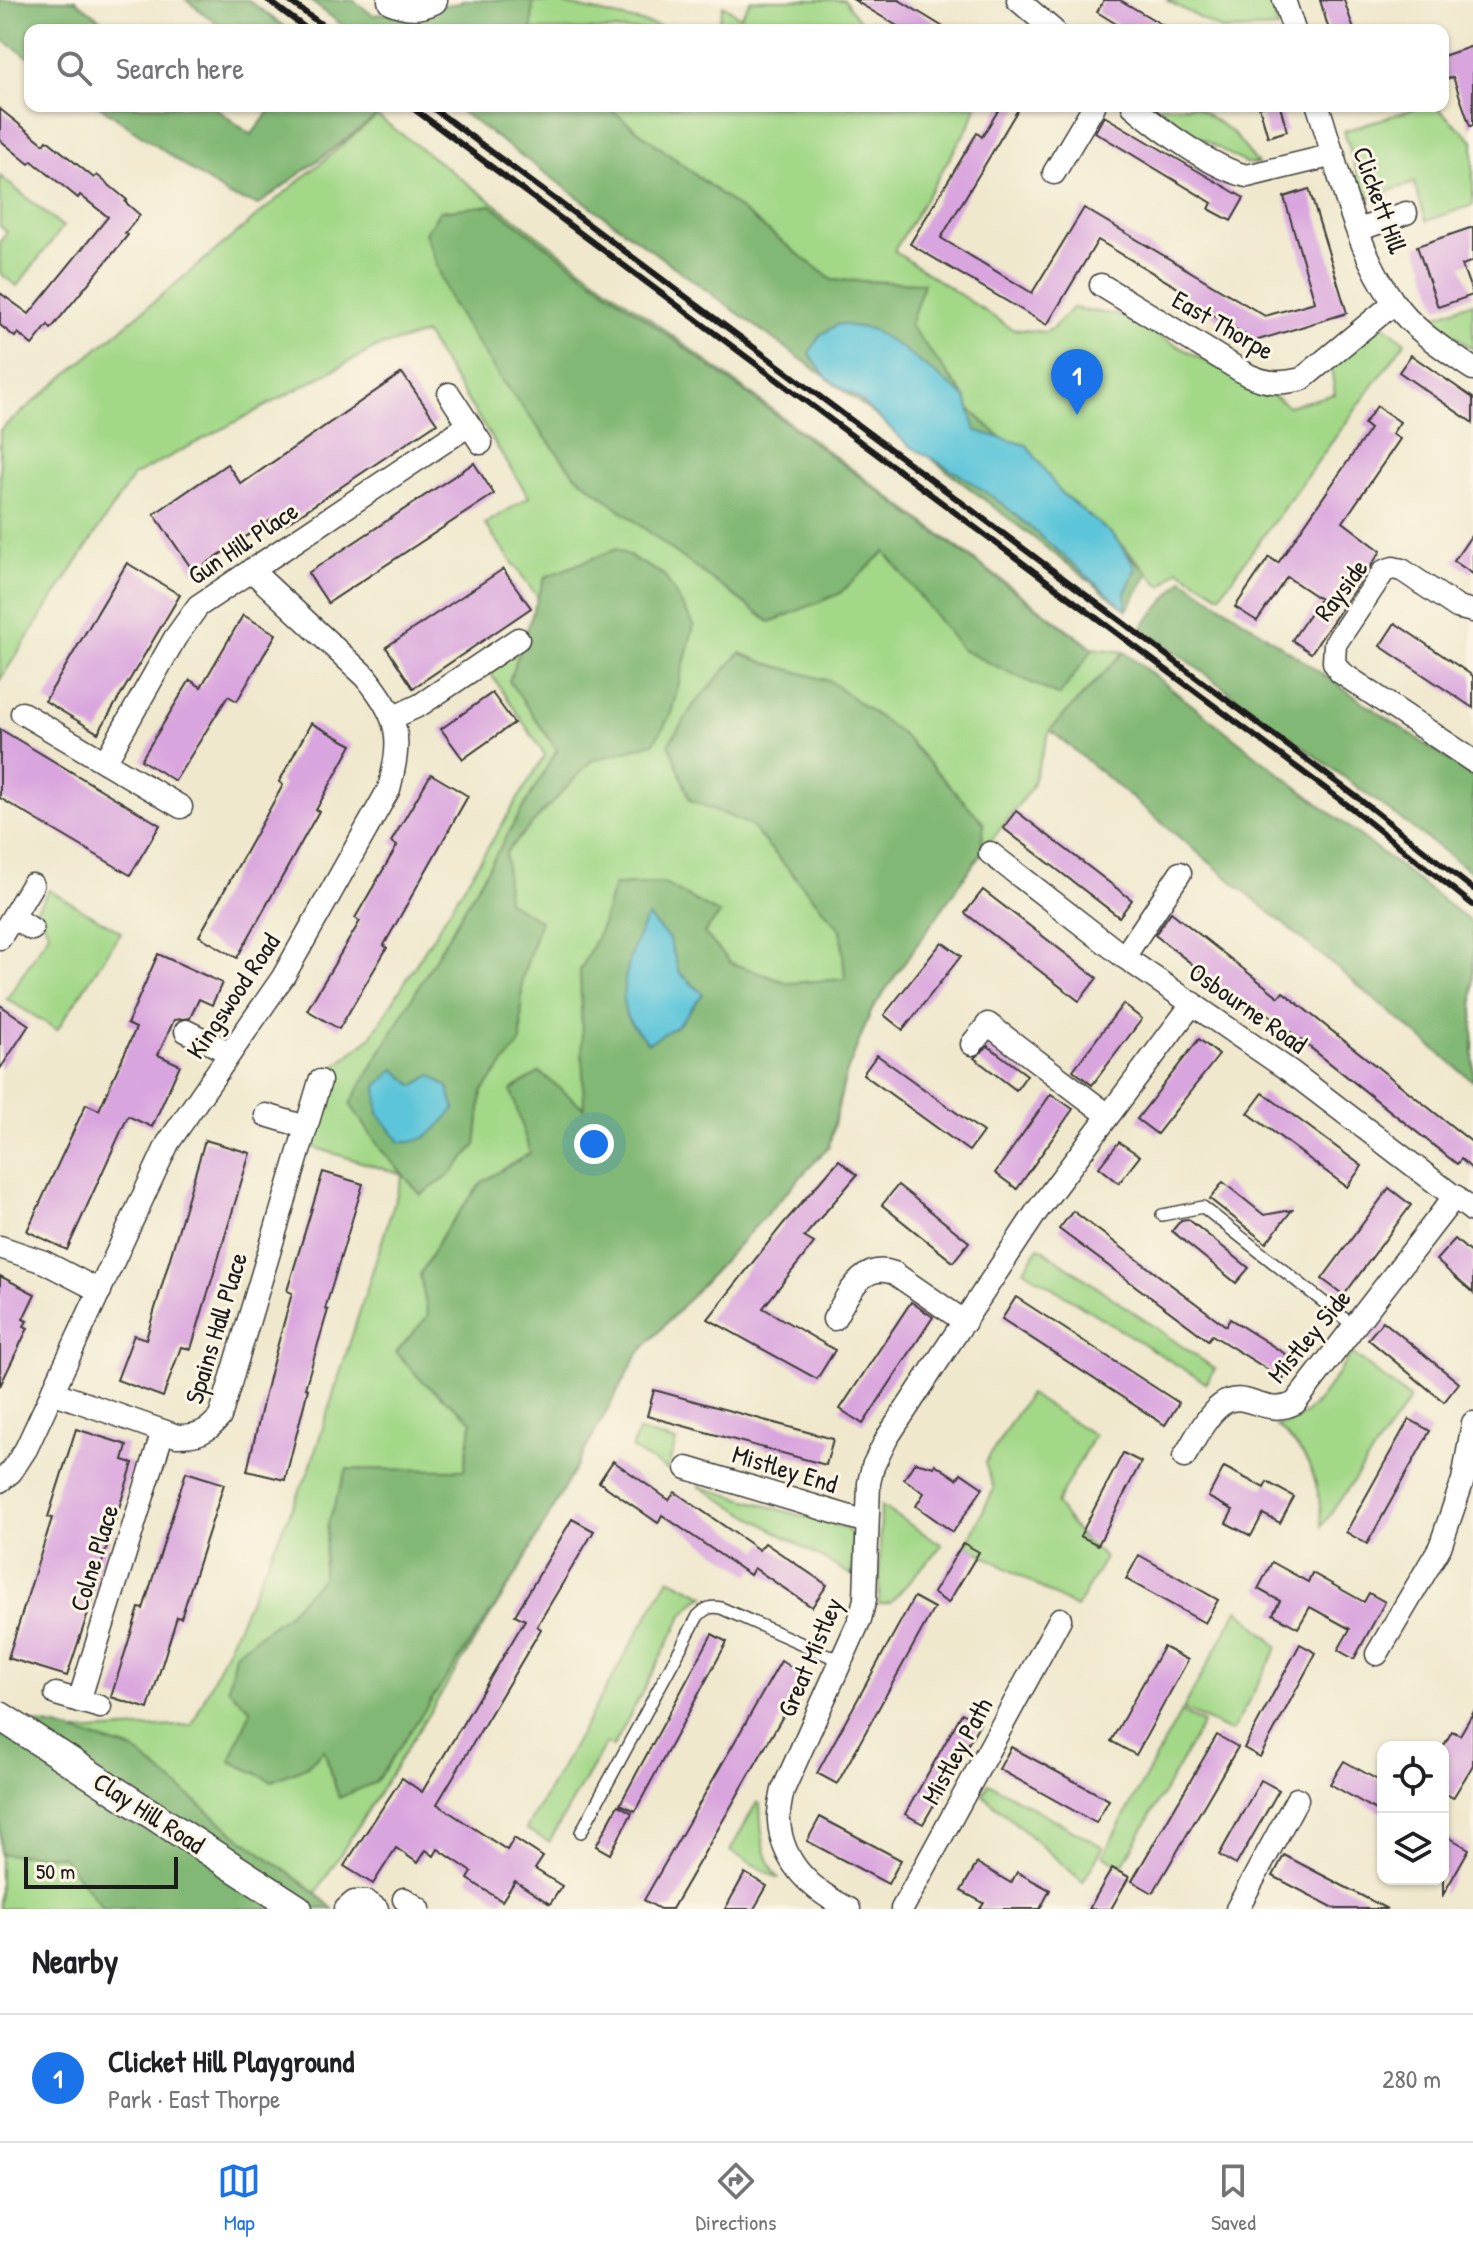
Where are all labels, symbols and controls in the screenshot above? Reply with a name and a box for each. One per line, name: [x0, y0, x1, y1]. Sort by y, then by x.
search box: [24, 24, 1449, 112]
icon: search: [52, 46, 96, 90]
text: Search here: [116, 48, 244, 88]
street label: Clickett Hill: [1345, 142, 1416, 259]
street label: East Thorpe: [1166, 281, 1280, 368]
pin: 1: [1051, 349, 1103, 415]
street label: Gun Hill Place: [181, 493, 305, 592]
street label: Rayside: [1306, 551, 1375, 628]
street label: Kingswood Road: [178, 926, 287, 1065]
street label: Osbourne Road: [1182, 954, 1314, 1061]
your location: [574, 1124, 614, 1164]
street label: Spains Hall Place: [176, 1248, 255, 1408]
street label: Mistley Side: [1259, 1281, 1358, 1390]
street label: Mistley End: [728, 1436, 842, 1501]
street label: Colne Place: [61, 1500, 126, 1615]
street label: Great Mistley: [769, 1592, 850, 1722]
street label: Mistley Path: [913, 1691, 1000, 1810]
map controls: [1377, 1741, 1449, 1885]
button: locate: [1377, 1741, 1449, 1813]
street label: Clay Hill Road: [87, 1764, 212, 1862]
button: layers: [1377, 1813, 1449, 1885]
scale bar: [24, 1853, 178, 1889]
text: 50 m: [36, 1856, 75, 1886]
text: Nearby: [32, 1938, 118, 1984]
text: Clicket Hill Playground: [108, 2041, 354, 2081]
text: 1: [53, 2061, 63, 2096]
text: 280 m: [1382, 2061, 1441, 2096]
text: Park · East Thorpe: [108, 2081, 280, 2116]
tab: Map: [217, 2159, 261, 2237]
tab: Directions: [696, 2159, 777, 2237]
tab: Saved: [1211, 2159, 1256, 2237]

